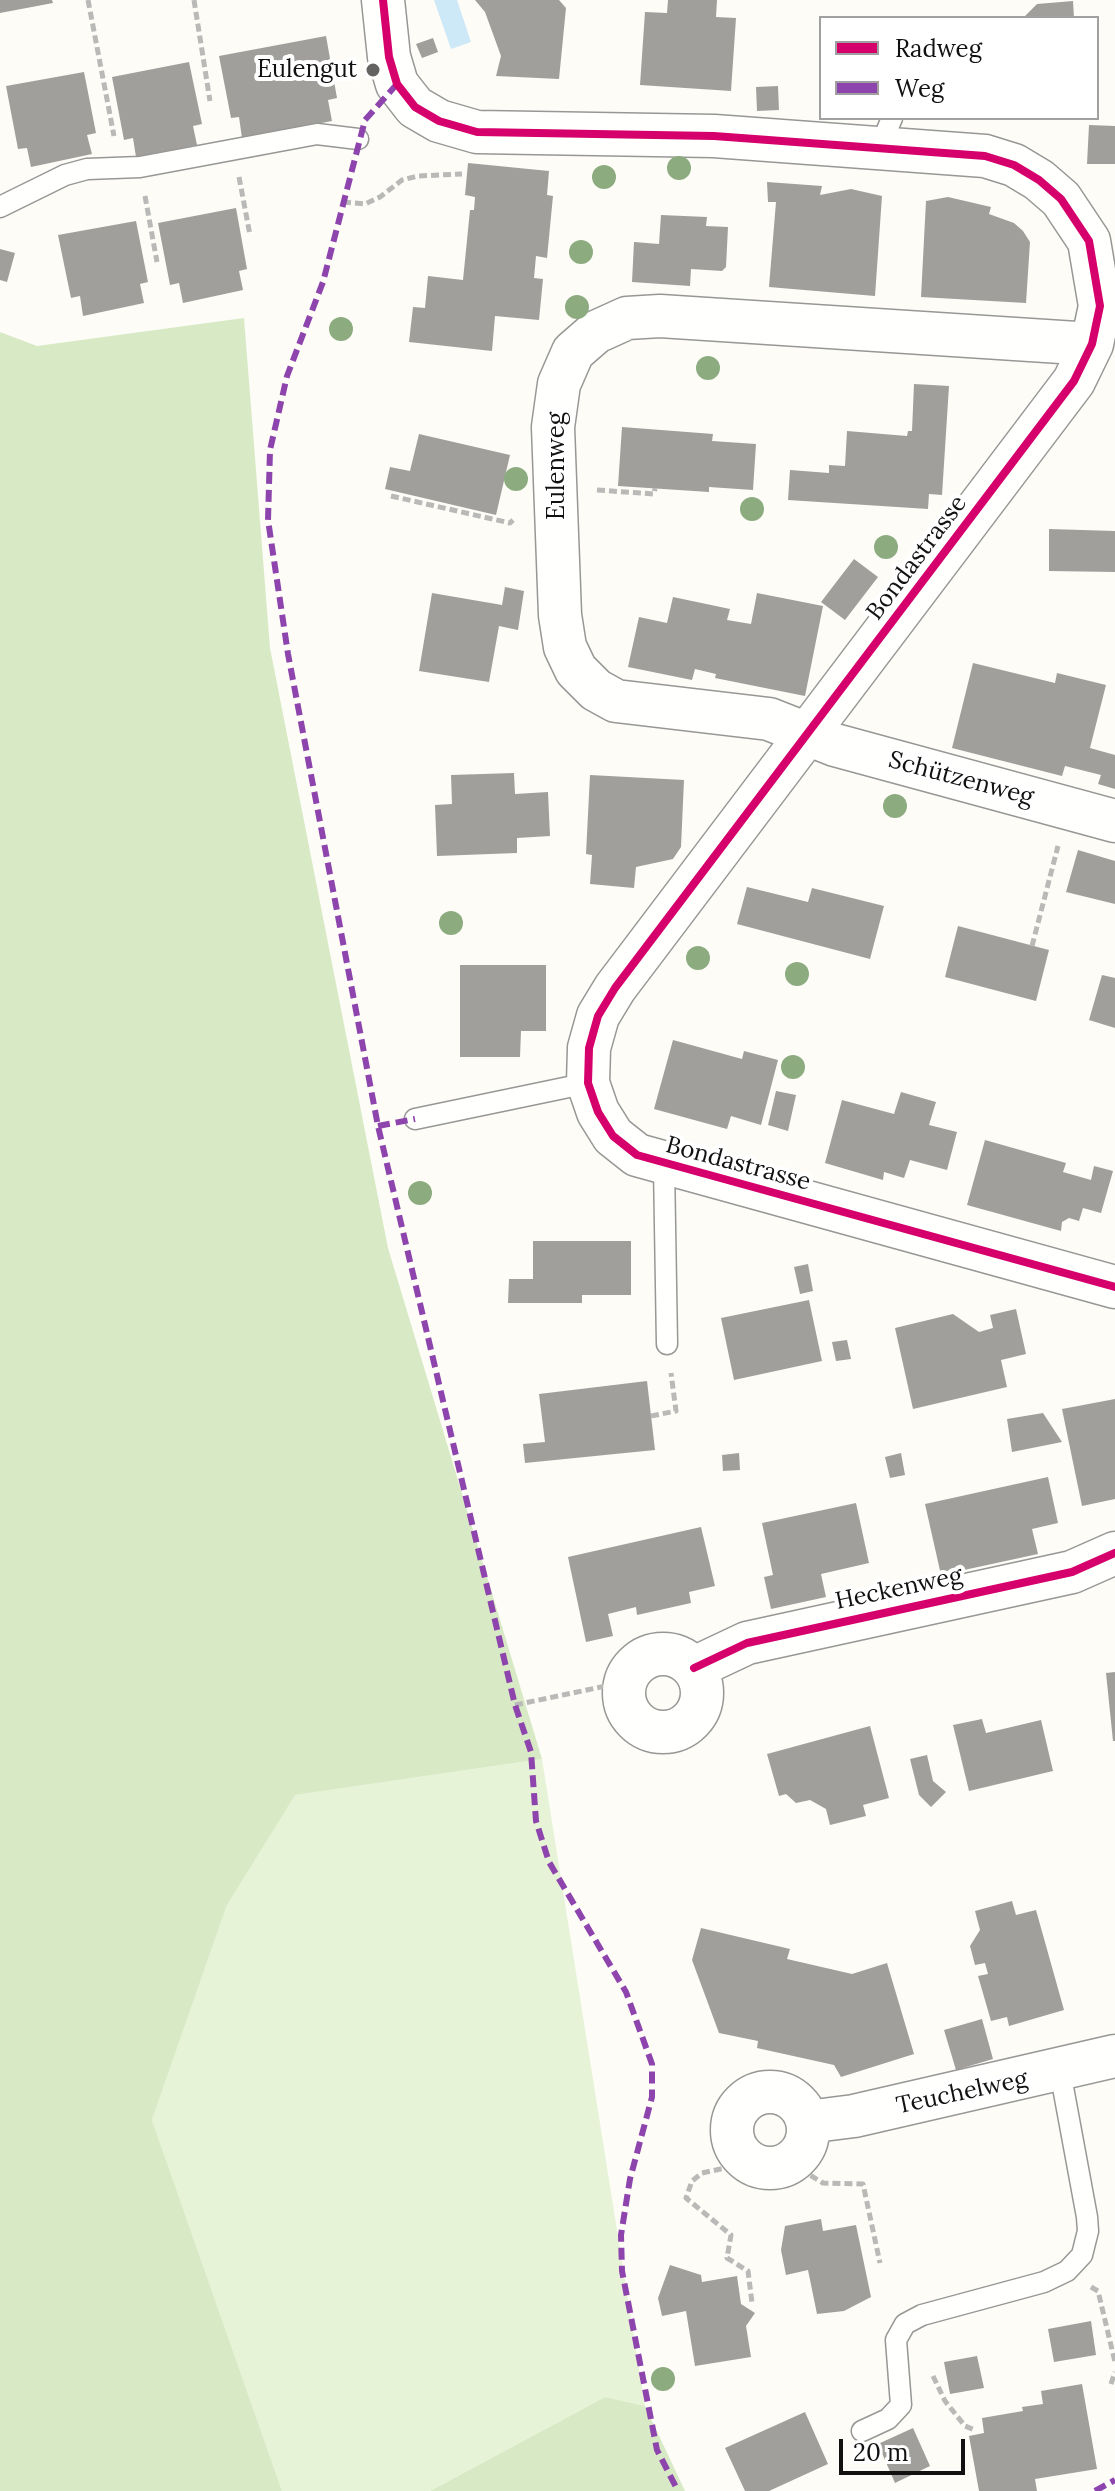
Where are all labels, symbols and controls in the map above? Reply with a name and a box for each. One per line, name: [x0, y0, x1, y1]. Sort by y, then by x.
legend: [819, 16, 1099, 120]
text: Radweg: [895, 33, 982, 64]
place label: Eulengut: [257, 56, 357, 84]
marker: Eulengut: [364, 61, 382, 79]
text: Weg: [895, 73, 944, 104]
street label: Eulenweg: [543, 412, 571, 520]
street label: Bondastrasse: [861, 490, 973, 626]
street label: Schützenweg: [885, 746, 1037, 812]
street label: Bondastrasse: [663, 1131, 813, 1197]
street label: Heckenweg: [833, 1562, 965, 1616]
street label: Teuchelweg: [894, 2065, 1030, 2121]
scale bar: [843, 2423, 969, 2473]
text: 20 m: [853, 2437, 909, 2468]

